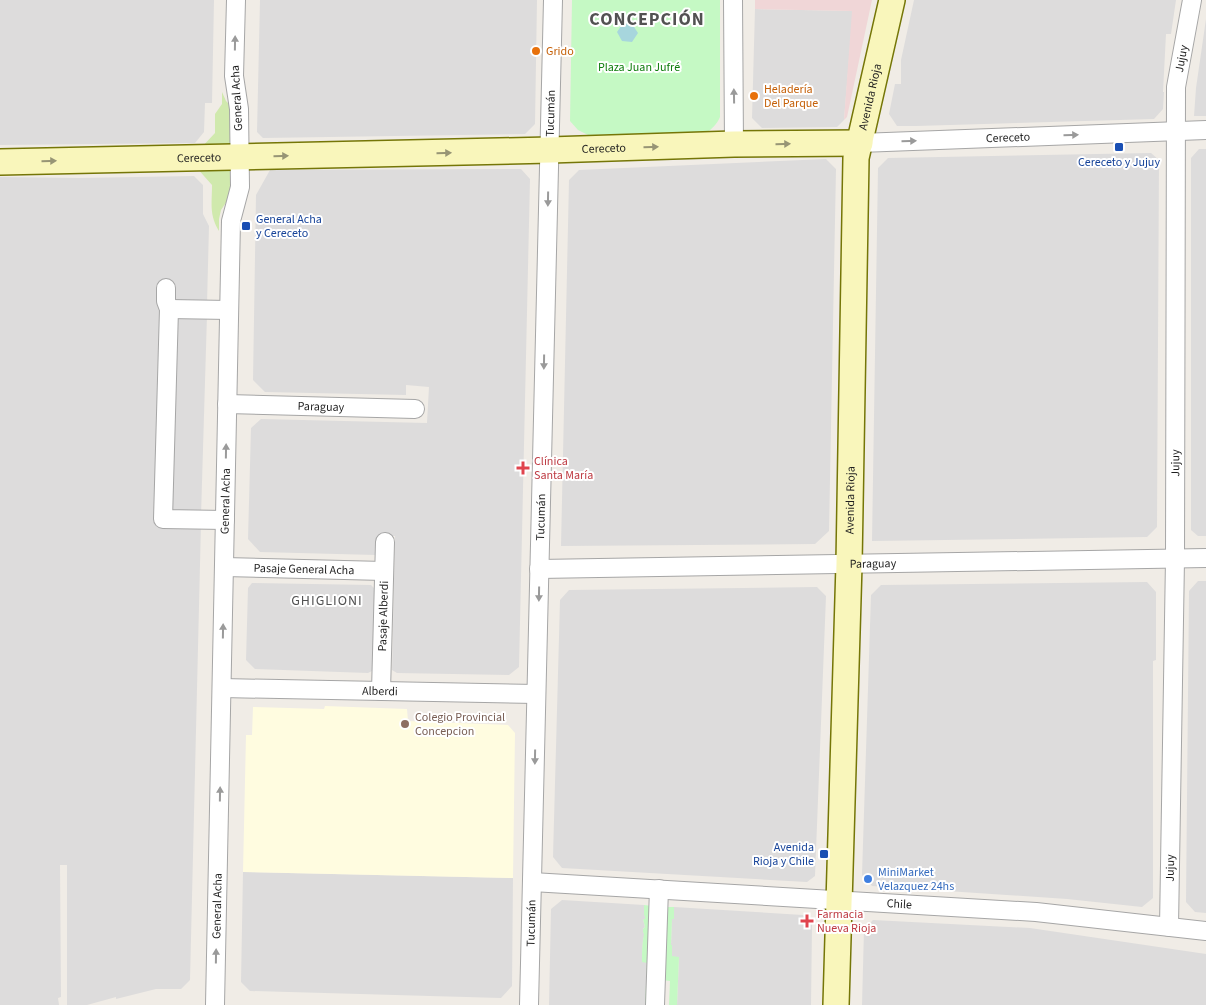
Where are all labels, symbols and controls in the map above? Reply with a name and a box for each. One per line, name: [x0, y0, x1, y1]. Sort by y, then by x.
district label: CONCEPCIÓN: [589, 7, 705, 32]
one-way arrow: [231, 35, 239, 51]
place label: Grido: [546, 43, 574, 60]
street label: Jujuy: [1170, 43, 1192, 74]
marker: Grido: [530, 45, 542, 57]
park label: Plaza Juan Jufré: [598, 59, 680, 76]
street label: Avenida Rioja: [854, 62, 886, 132]
street label: General Acha: [227, 65, 247, 131]
place label: Heladería Del Parque: [764, 81, 818, 112]
one-way arrow: [730, 87, 738, 103]
street label: Tucumán: [541, 90, 559, 137]
marker: Heladería Del Parque: [748, 90, 760, 102]
street label: Cereceto: [985, 128, 1030, 147]
one-way arrow: [1063, 130, 1079, 138]
one-way arrow: [901, 136, 917, 144]
street label: Cereceto: [581, 139, 626, 157]
one-way arrow: [775, 140, 791, 148]
marker: Cereceto y Jujuy: [1113, 141, 1125, 153]
one-way arrow: [643, 143, 659, 151]
one-way arrow: [436, 148, 452, 156]
street label: Cereceto: [177, 149, 221, 167]
one-way arrow: [273, 152, 289, 160]
place label: Cereceto y Jujuy: [1078, 154, 1160, 171]
one-way arrow: [41, 156, 57, 164]
one-way arrow: [544, 191, 552, 207]
place label: General Acha y Cereceto: [256, 211, 322, 242]
marker: General Acha y Cereceto: [240, 220, 252, 232]
one-way arrow: [540, 354, 548, 370]
street label: Paraguay: [297, 397, 345, 416]
one-way arrow: [223, 443, 231, 459]
street label: Jujuy: [1167, 449, 1184, 477]
place label: Clínica Santa María: [534, 453, 593, 484]
marker: Clínica Santa María: [516, 461, 530, 475]
street label: Avenida Rioja: [841, 466, 859, 534]
street label: General Acha: [216, 468, 234, 534]
street label: Tucumán: [532, 493, 550, 541]
street label: Paraguay: [850, 555, 897, 572]
street label: Pasaje General Acha: [253, 559, 355, 579]
street label: Pasaje Alberdi: [374, 580, 392, 652]
one-way arrow: [534, 586, 542, 602]
district label: GHIGLIONI: [291, 591, 363, 611]
one-way arrow: [219, 623, 227, 639]
street label: Alberdi: [362, 682, 398, 700]
place label: Colegio Provincial Concepcion: [415, 709, 505, 740]
marker: Colegio Provincial Concepcion: [399, 718, 411, 730]
one-way arrow: [531, 749, 539, 765]
one-way arrow: [216, 786, 224, 802]
place label: Avenida Rioja y Chile: [753, 839, 814, 870]
marker: Avenida Rioja y Chile: [818, 848, 830, 860]
street label: Jujuy: [1161, 854, 1179, 882]
place label: MiniMarket Velazquez 24hs: [878, 864, 954, 895]
street label: General Acha: [208, 873, 226, 939]
marker: MiniMarket Velazquez 24hs: [862, 873, 874, 885]
street label: Chile: [886, 895, 913, 913]
street label: Tucumán: [522, 899, 540, 947]
place label: Farmacia Nueva Rioja: [817, 906, 876, 937]
marker: Farmacia Nueva Rioja: [801, 915, 813, 927]
one-way arrow: [212, 948, 220, 964]

